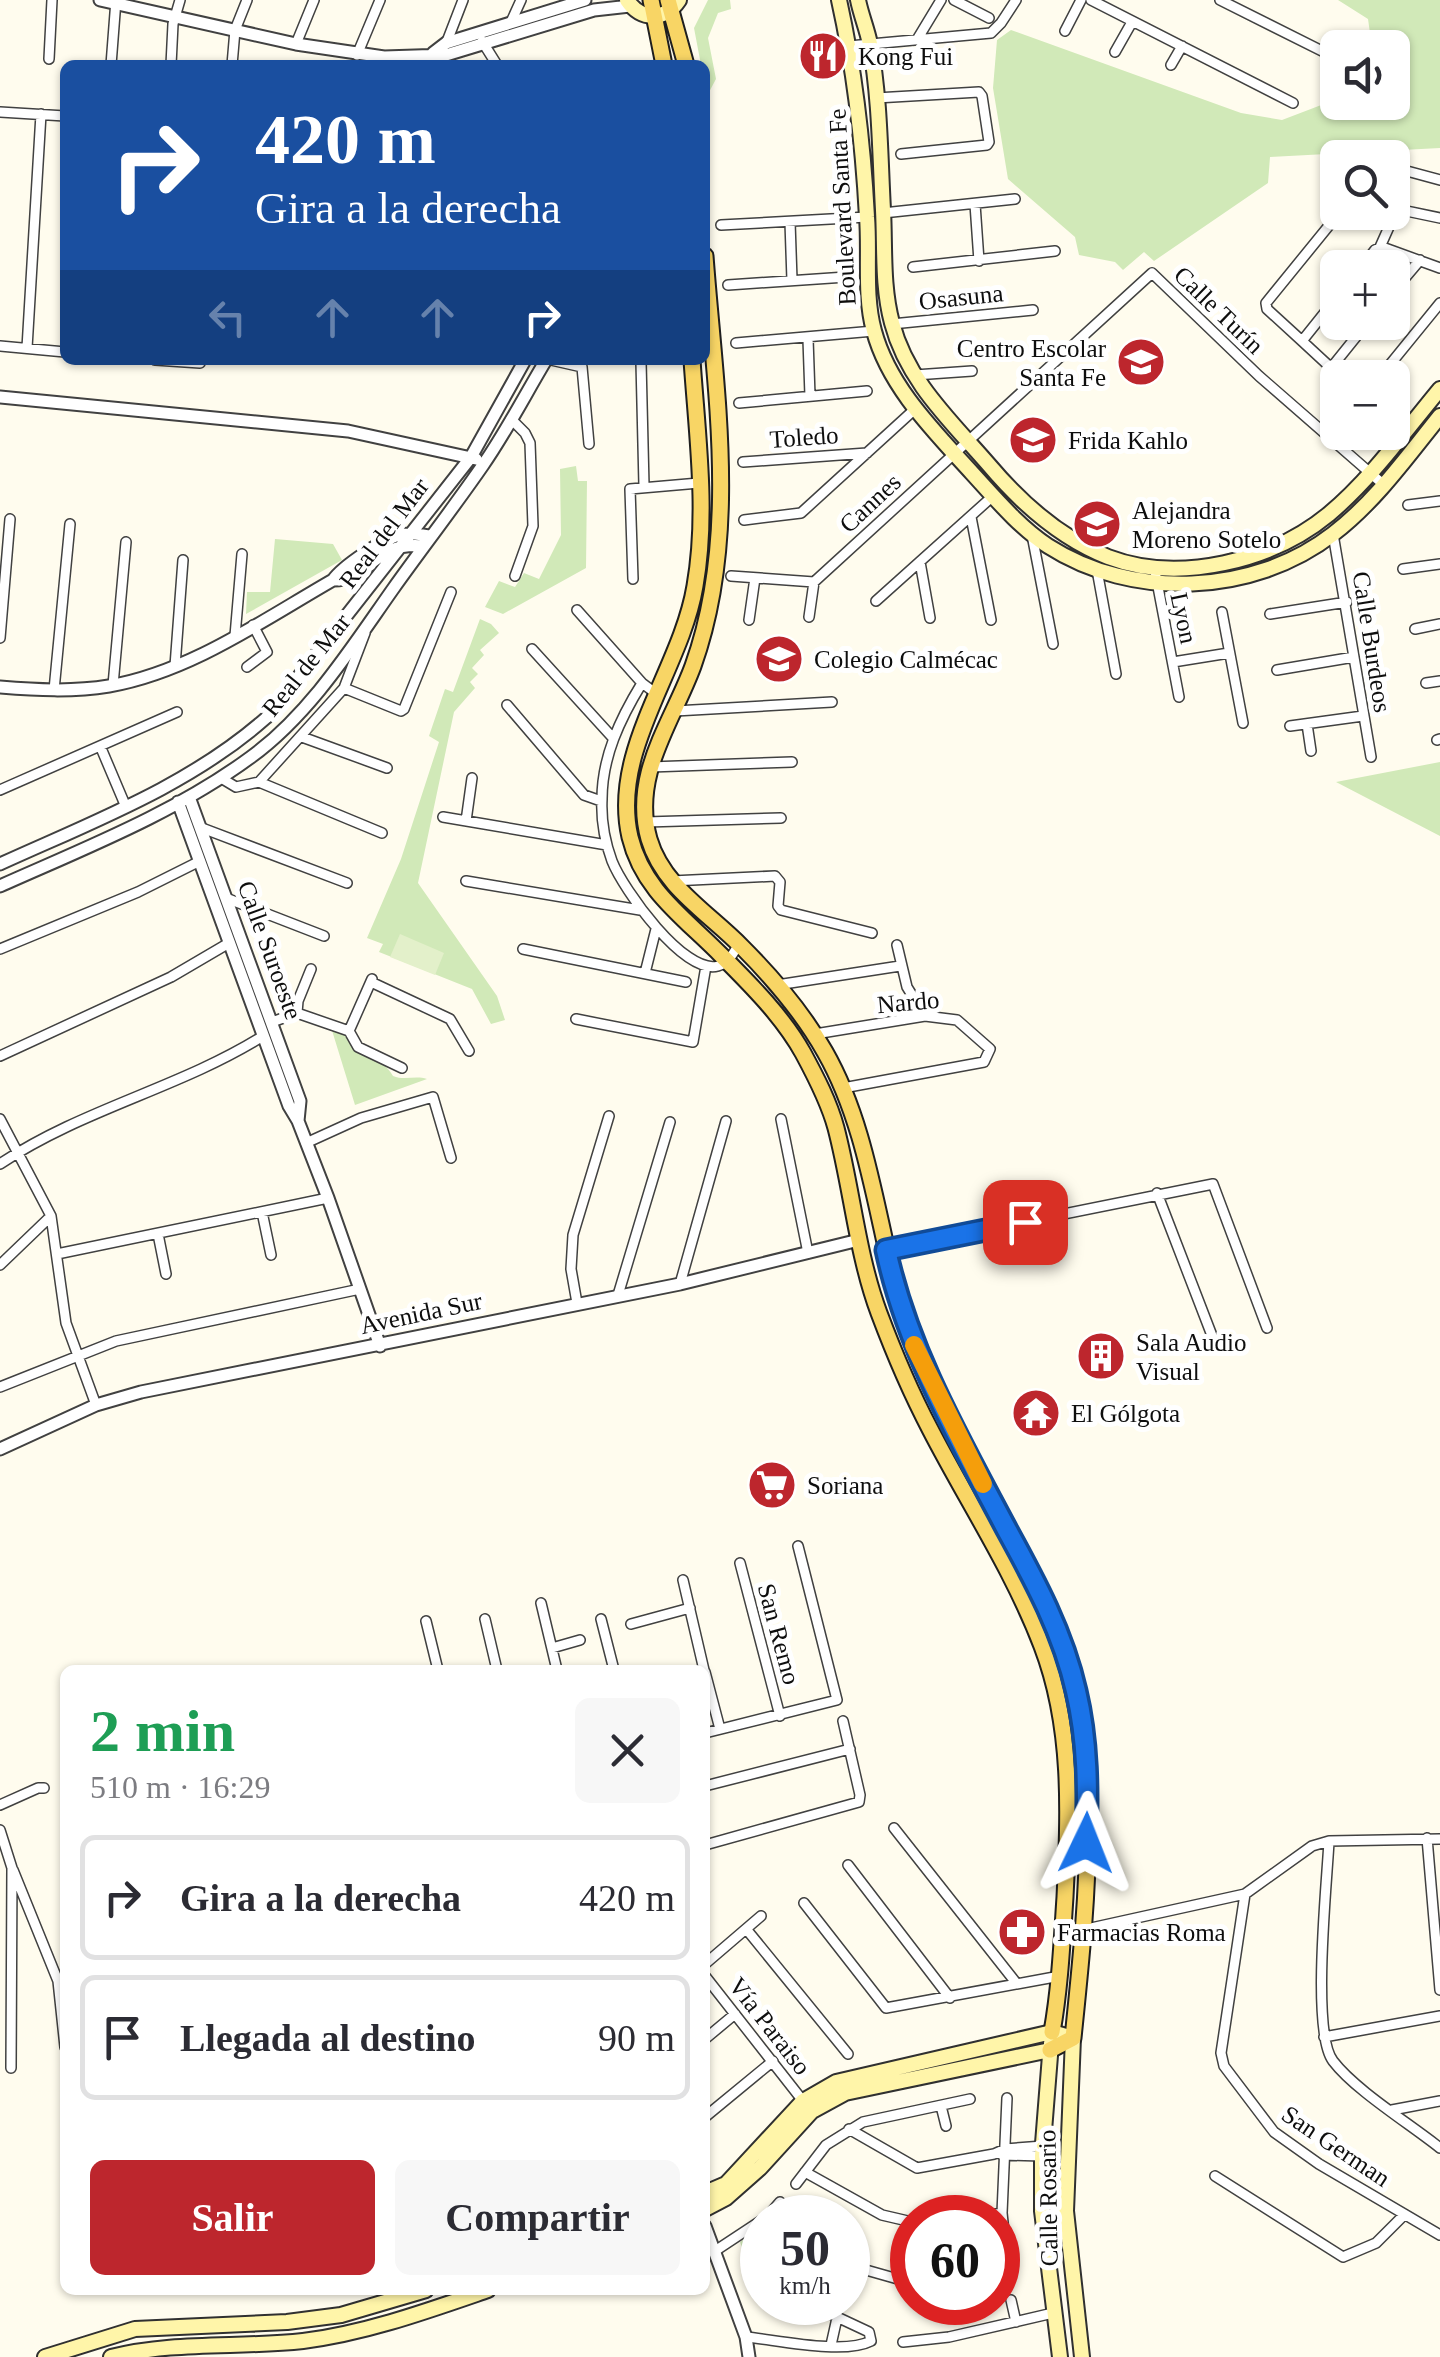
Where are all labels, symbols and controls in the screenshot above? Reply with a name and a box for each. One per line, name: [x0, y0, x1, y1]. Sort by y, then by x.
restaurant icon: Kong Fui: [797, 30, 849, 82]
map controls: [1320, 30, 1410, 450]
button: sound: [1320, 30, 1410, 120]
place label: Kong Fui: [858, 43, 953, 70]
icon: right: [90, 100, 220, 230]
text: 420 m: [255, 101, 436, 178]
street label: Boulevard Santa Fe: [823, 108, 861, 306]
button: search: [1320, 140, 1410, 230]
text: Gira a la derecha: [255, 183, 561, 233]
button: +: [1320, 250, 1410, 340]
street label: Calle Turín: [1169, 261, 1269, 359]
street label: Osasuna: [917, 279, 1005, 315]
icon: left: [200, 290, 255, 345]
icon: ahead: [305, 290, 360, 345]
icon: ahead: [410, 290, 465, 345]
icon: right: [515, 290, 570, 345]
place label: Centro Escolar Santa Fe: [957, 335, 1107, 391]
school or university icon: Centro Escolar Santa Fe: [1115, 336, 1167, 388]
button: −: [1320, 360, 1410, 450]
school or university icon: Frida Kahlo: [1007, 414, 1059, 466]
street label: Toledo: [769, 421, 839, 453]
place label: Frida Kahlo: [1068, 427, 1188, 454]
street label: Cannes: [834, 468, 906, 538]
street label: Real del Mar: [334, 472, 434, 593]
place label: Alejandra Moreno Sotelo: [1132, 497, 1281, 553]
school or university icon: Alejandra Moreno Sotelo: [1071, 498, 1123, 550]
street label: Calle Burdeos: [1348, 570, 1396, 714]
street label: Lyon: [1165, 590, 1203, 646]
street label: Real de Mar: [257, 608, 356, 722]
school or university icon: Colegio Calmécac: [753, 633, 805, 685]
place label: Colegio Calmécac: [814, 646, 998, 673]
street label: Calle Suroeste: [232, 877, 308, 1023]
street label: Nardo: [876, 986, 940, 1018]
pin: [983, 1180, 1068, 1265]
icon: arrive: [998, 1195, 1053, 1250]
street label: Avenida Sur: [358, 1287, 485, 1339]
place label: Sala Audio Visual: [1136, 1329, 1246, 1385]
building icon: Sala Audio Visual: [1075, 1330, 1127, 1382]
temple icon: El Gólgota: [1010, 1387, 1062, 1439]
place label: El Gólgota: [1071, 1400, 1180, 1427]
supermarket icon: Soriana: [746, 1459, 798, 1511]
place label: Soriana: [807, 1472, 883, 1499]
street label: San Remo: [753, 1581, 805, 1687]
text: 2 min: [90, 1698, 235, 1764]
button: close: [575, 1698, 680, 1803]
text: 510 m · 16:29: [90, 1769, 270, 1805]
position arrow: [1034, 1791, 1138, 1895]
icon: right: [95, 1870, 150, 1925]
text: Gira a la derecha: [180, 1877, 461, 1919]
text: 420 m: [579, 1877, 675, 1919]
pharmacy icon: Farmacias Roma: [996, 1906, 1048, 1958]
place label: Farmacias Roma: [1057, 1919, 1226, 1946]
street label: Vía Paraiso: [724, 1972, 816, 2080]
icon: arrive: [95, 2010, 150, 2065]
text: Llegada al destino: [180, 2017, 476, 2059]
text: 90 m: [598, 2017, 675, 2059]
street label: San German: [1277, 2100, 1395, 2192]
street label: Calle Rosario: [1033, 2129, 1063, 2267]
button: Salir: [90, 2160, 375, 2275]
button: Compartir: [395, 2160, 680, 2275]
speed limit sign: 60: [890, 2195, 1020, 2325]
text: 50: [780, 2220, 830, 2276]
text: km/h: [779, 2272, 831, 2299]

